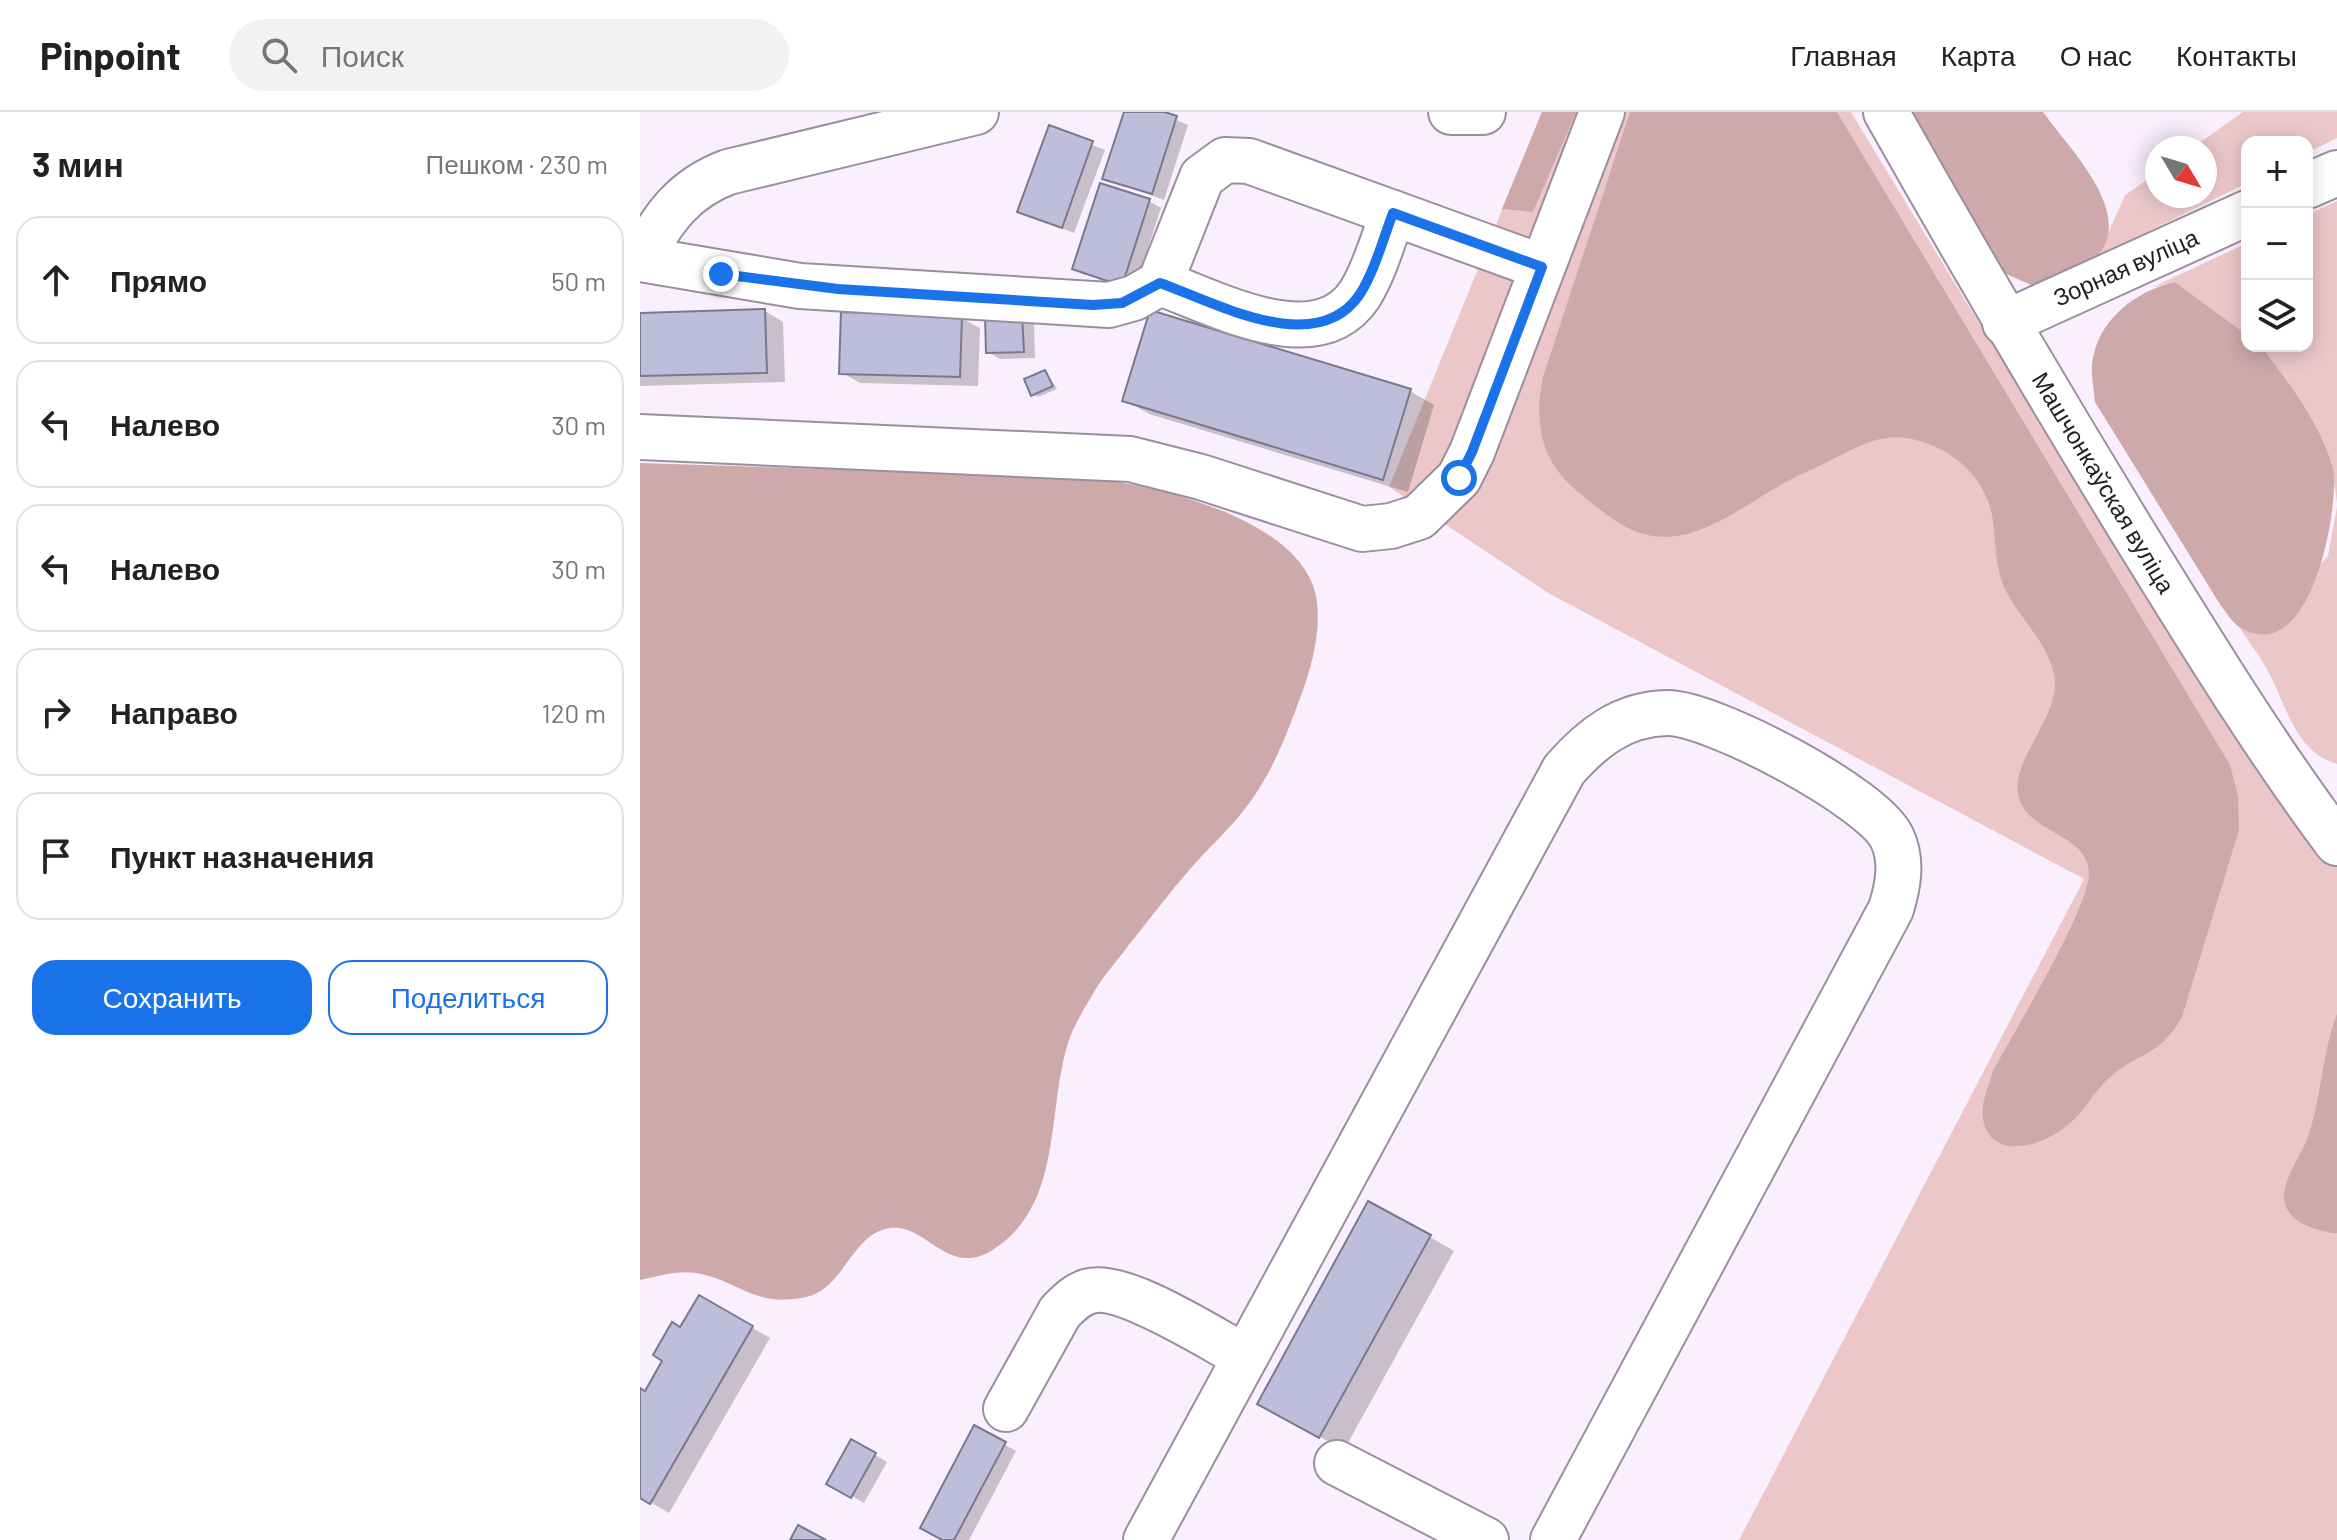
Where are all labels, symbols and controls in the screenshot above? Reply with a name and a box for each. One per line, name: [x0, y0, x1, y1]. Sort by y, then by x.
search box: [229, 19, 789, 91]
text: Pinpoint: [40, 32, 181, 78]
icon: search: [257, 33, 301, 77]
text: Поиск: [321, 37, 404, 73]
text: Главная: [1790, 38, 1897, 72]
text: Карта: [1941, 38, 2016, 72]
text: О нас: [2060, 38, 2132, 72]
text: Контакты: [2176, 38, 2297, 72]
north arrow: [2145, 136, 2217, 208]
map controls: [2241, 136, 2313, 352]
button: +: [2241, 136, 2313, 208]
text: 3 мин: [32, 143, 124, 184]
text: Пешком · 230 m: [426, 148, 608, 179]
button: −: [2241, 208, 2313, 280]
street label: Зорная вуліца: [2048, 221, 2203, 312]
route end: [703, 256, 739, 292]
icon: ahead: [34, 258, 78, 302]
text: Прямо: [110, 262, 207, 298]
text: 50 m: [551, 265, 606, 296]
button: layers: [2241, 280, 2313, 352]
street label: Машчонкаўская вуліца: [2027, 366, 2182, 599]
icon: left: [34, 402, 78, 446]
text: Налево: [110, 406, 220, 442]
text: 30 m: [551, 409, 606, 440]
route start: [1441, 460, 1477, 496]
icon: left: [34, 546, 78, 590]
text: Налево: [110, 550, 220, 586]
text: 30 m: [551, 553, 606, 584]
icon: right: [34, 690, 78, 734]
text: Направо: [110, 694, 238, 730]
text: 120 m: [542, 697, 606, 728]
icon: arrive: [34, 834, 78, 878]
text: Пункт назначения: [110, 838, 374, 874]
button: Сохранить: [32, 960, 312, 1035]
button: Поделиться: [328, 960, 608, 1035]

